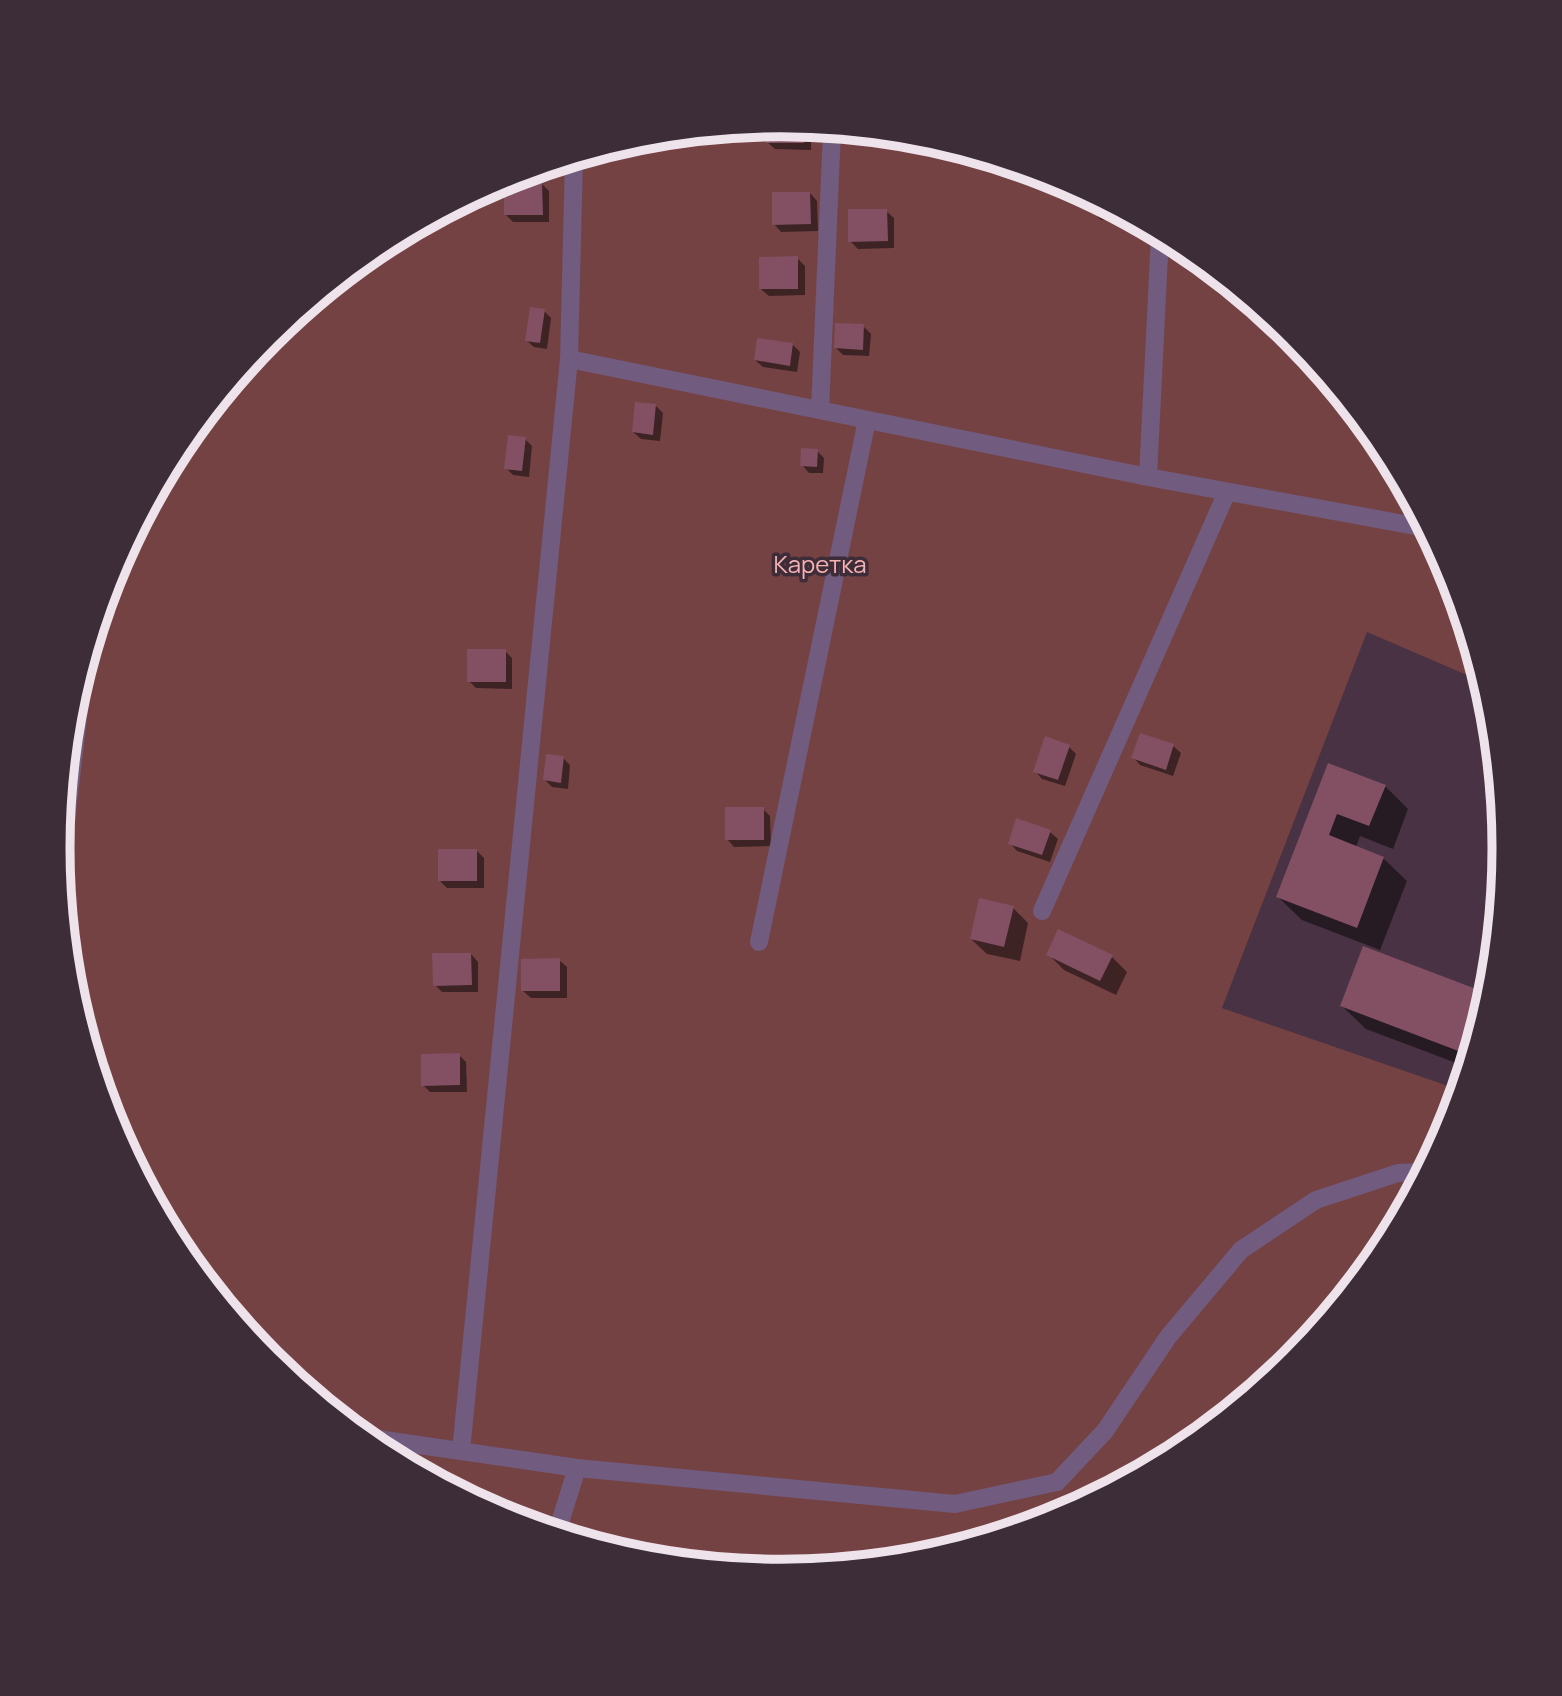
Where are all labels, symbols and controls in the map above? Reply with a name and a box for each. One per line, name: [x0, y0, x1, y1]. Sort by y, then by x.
park label: Каретка: [773, 547, 867, 580]

